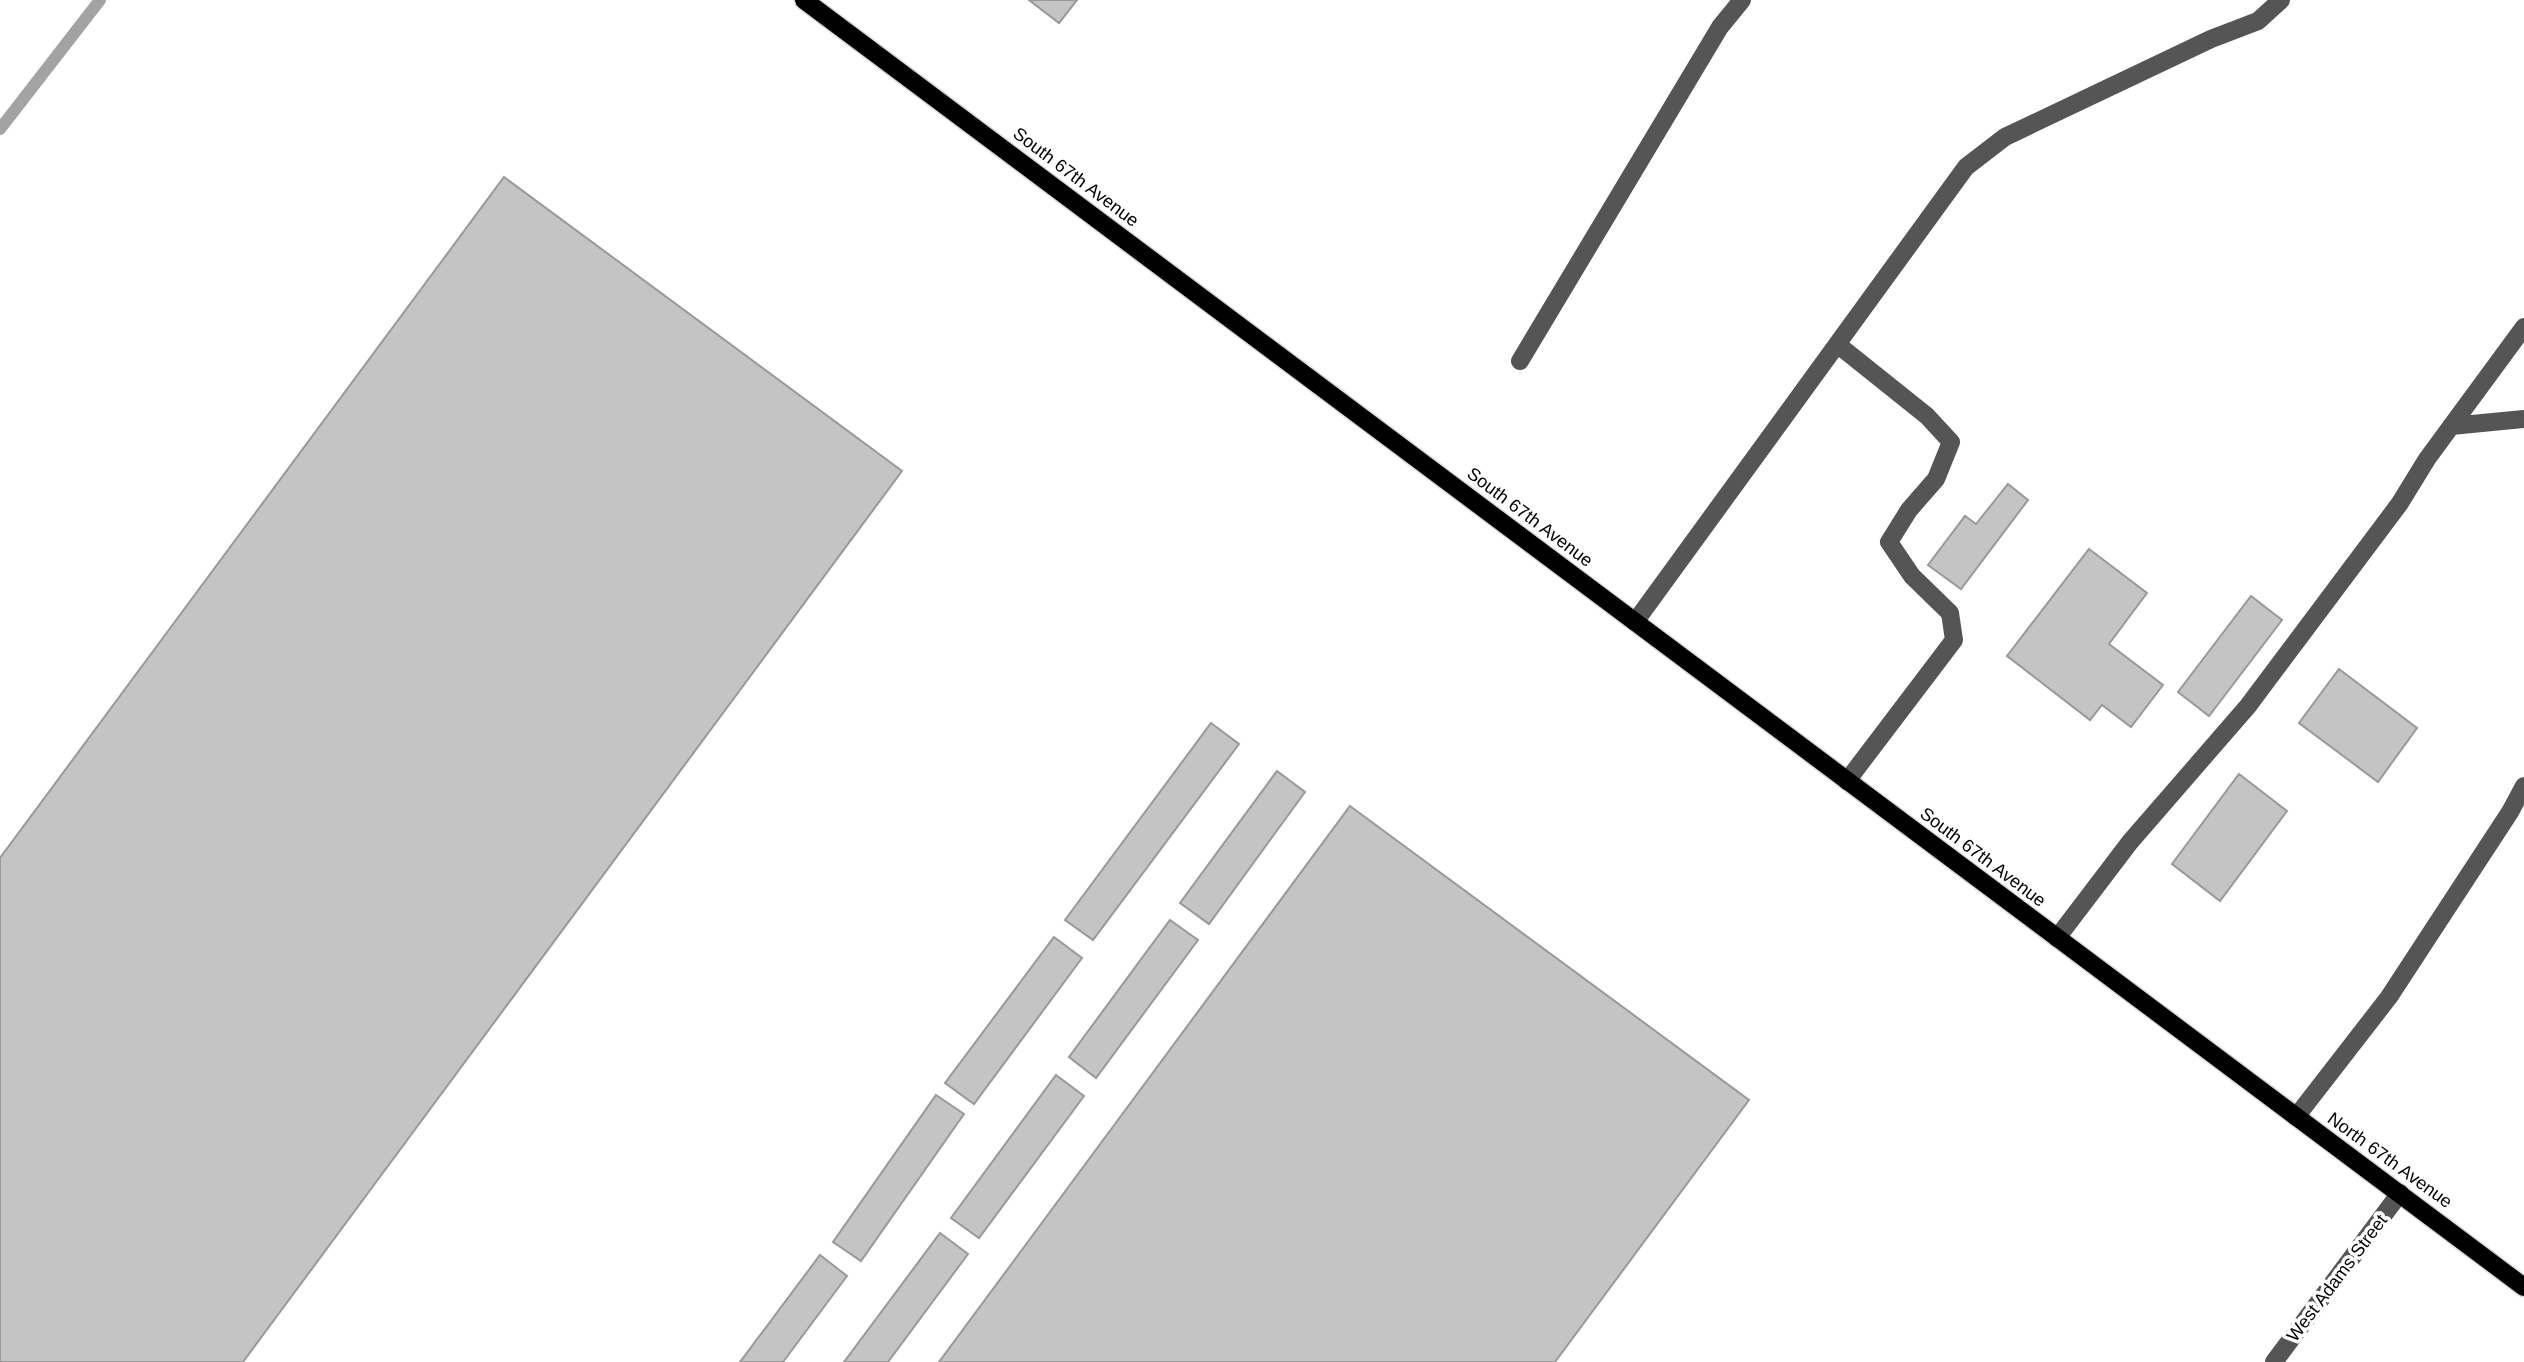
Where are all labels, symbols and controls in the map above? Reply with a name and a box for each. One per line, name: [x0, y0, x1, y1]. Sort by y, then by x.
street label: South 67th Avenue: [1009, 123, 1143, 231]
street label: South 67th Avenue: [1463, 463, 1597, 571]
street label: South 67th Avenue: [1916, 803, 2050, 911]
street label: North 67th Avenue: [2324, 1108, 2456, 1212]
street label: West Adams Street: [2283, 1211, 2391, 1345]

